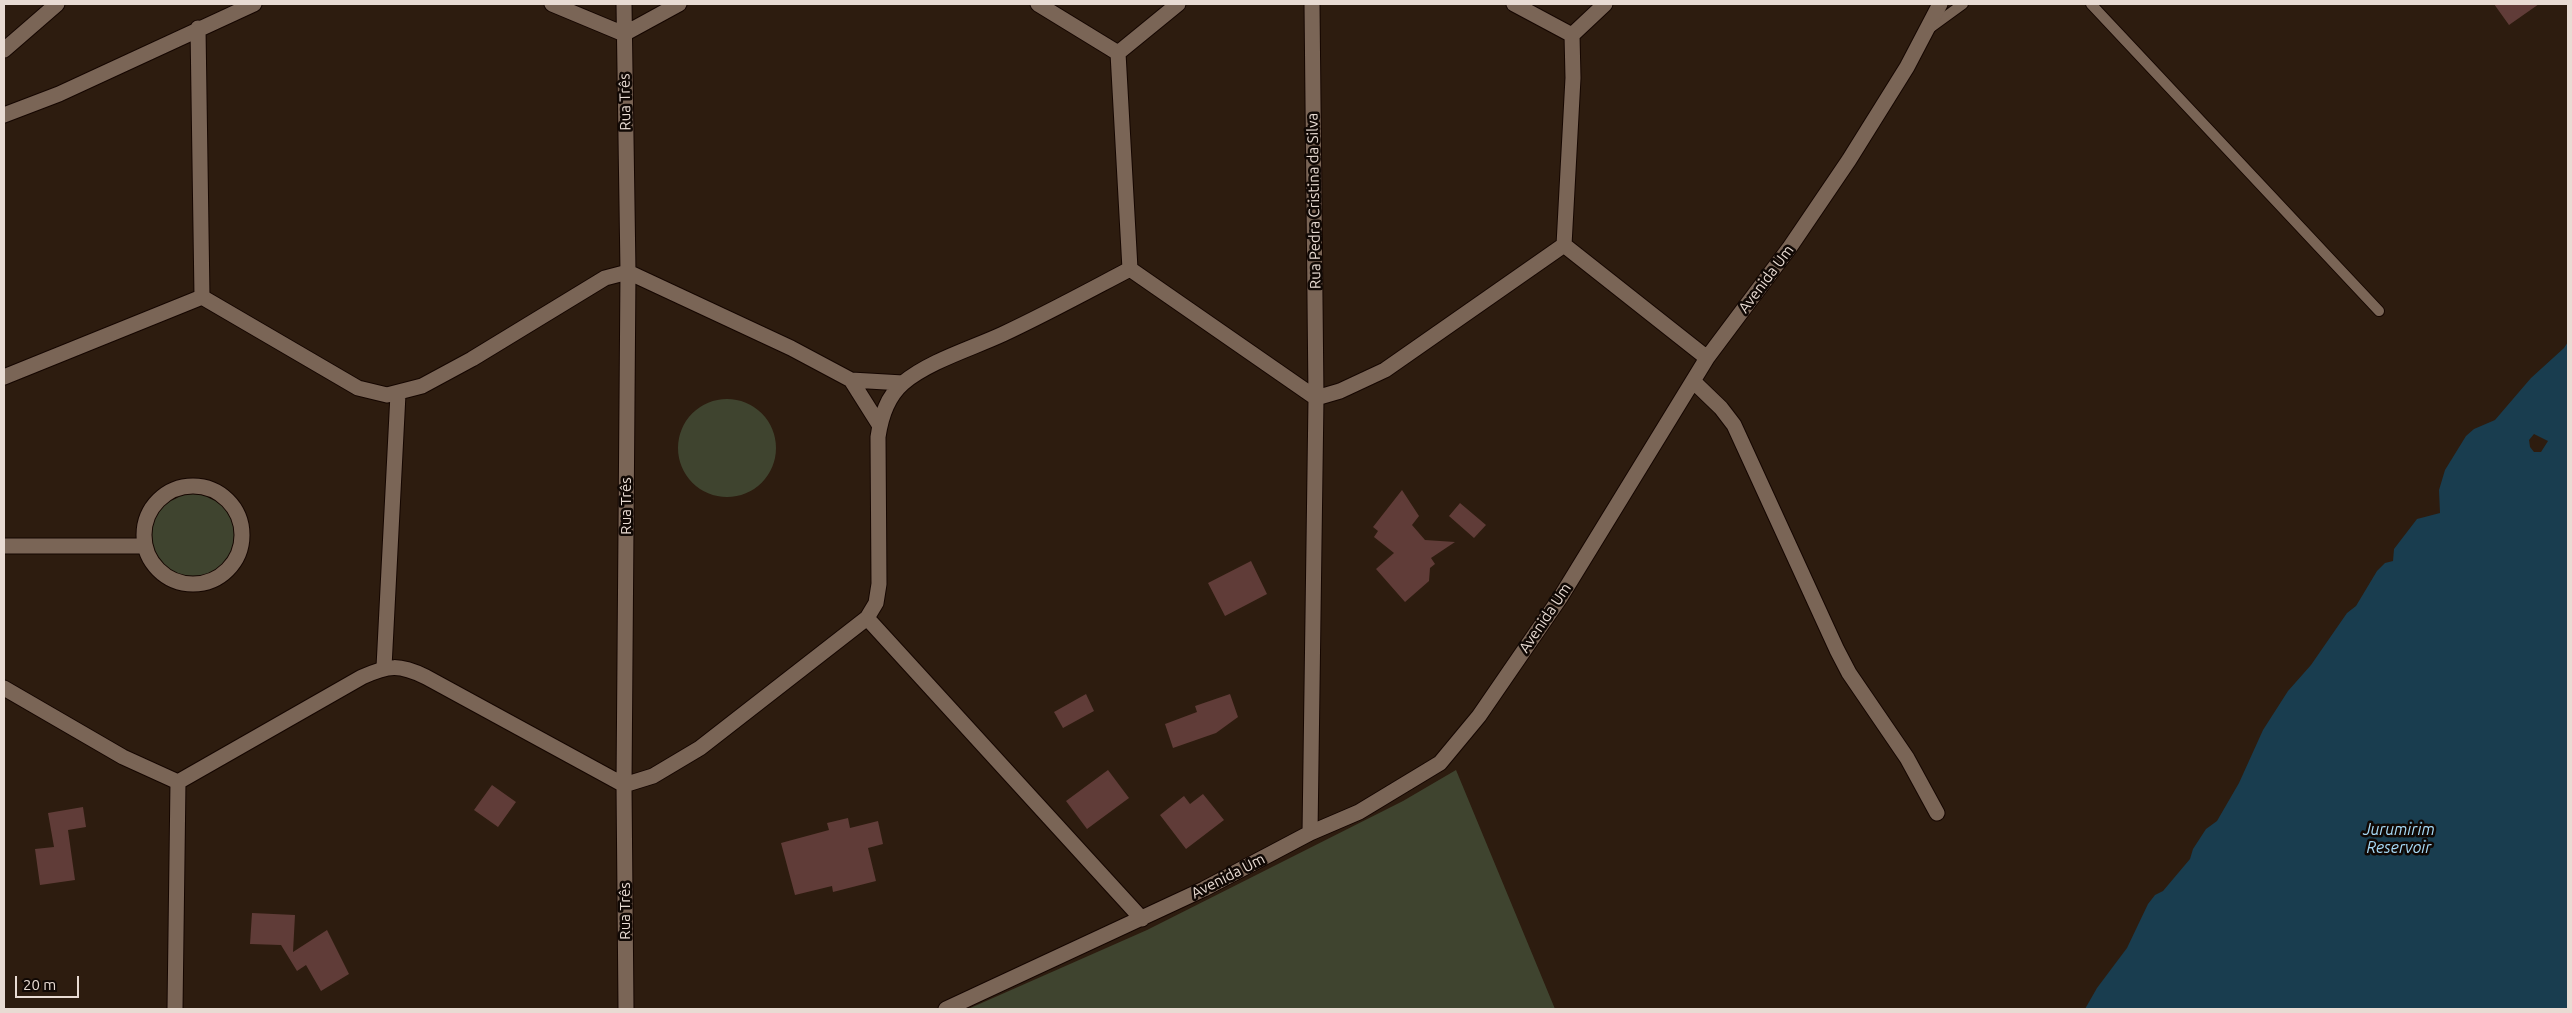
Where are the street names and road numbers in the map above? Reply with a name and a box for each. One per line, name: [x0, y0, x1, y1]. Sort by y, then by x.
street label: Rua Três: [616, 73, 634, 131]
street label: Rua Pedra Cristina da Silva: [1303, 113, 1325, 289]
street label: Avenida Um: [1735, 241, 1797, 317]
street label: Rua Três: [617, 477, 635, 535]
street label: Avenida Um: [1515, 580, 1575, 656]
street label: Avenida Um: [1188, 850, 1268, 902]
street label: Rua Três: [616, 882, 634, 940]

